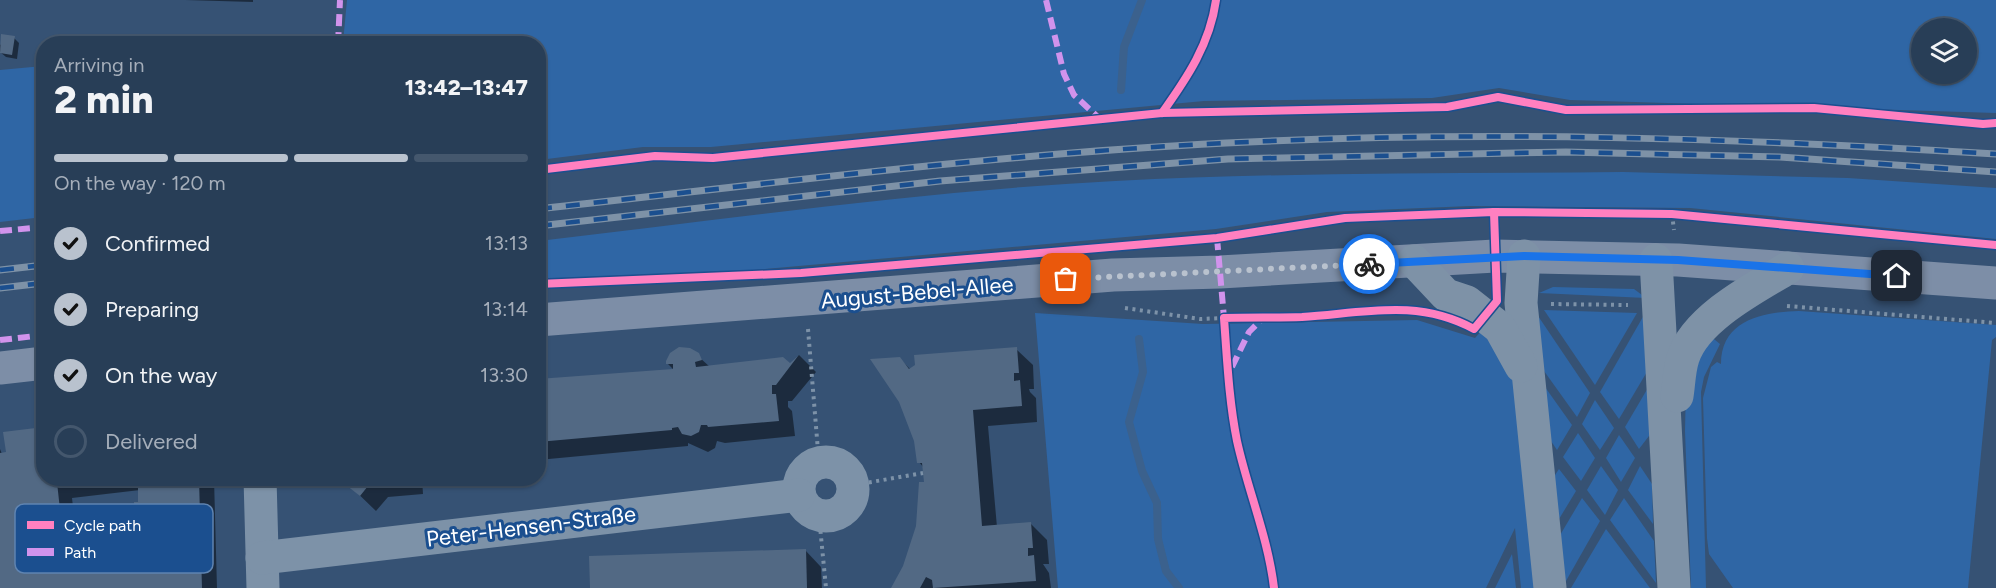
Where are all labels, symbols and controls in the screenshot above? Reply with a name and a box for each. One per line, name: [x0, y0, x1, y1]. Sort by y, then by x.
map controls: [1911, 18, 1977, 84]
button: layers: [1911, 18, 1977, 84]
text: Arriving in: [54, 53, 144, 77]
text: 13:42–13:47: [405, 74, 528, 101]
text: 2 min: [54, 76, 154, 123]
text: On the way · 120 m: [54, 171, 225, 195]
icon: check: [54, 227, 87, 260]
text: Confirmed: [105, 230, 210, 257]
text: 13:13: [485, 231, 528, 255]
courier: [1339, 234, 1399, 294]
icon: bike: [1353, 248, 1386, 281]
pin: [1871, 250, 1922, 301]
pin: [1040, 253, 1091, 304]
icon: home: [1880, 259, 1913, 292]
icon: bag: [1049, 262, 1082, 295]
street label: August-Bebel-Allee: [820, 271, 1014, 314]
icon: check: [54, 293, 87, 326]
text: Preparing: [105, 296, 199, 323]
text: 13:14: [483, 297, 528, 321]
icon: check: [54, 359, 87, 392]
text: On the way: [105, 362, 217, 389]
text: 13:30: [480, 363, 528, 387]
text: Delivered: [105, 428, 198, 455]
street label: Peter-Hensen-Straße: [425, 500, 637, 553]
legend: [15, 504, 213, 573]
text: Cycle path: [64, 516, 141, 535]
text: Path: [64, 543, 96, 562]

